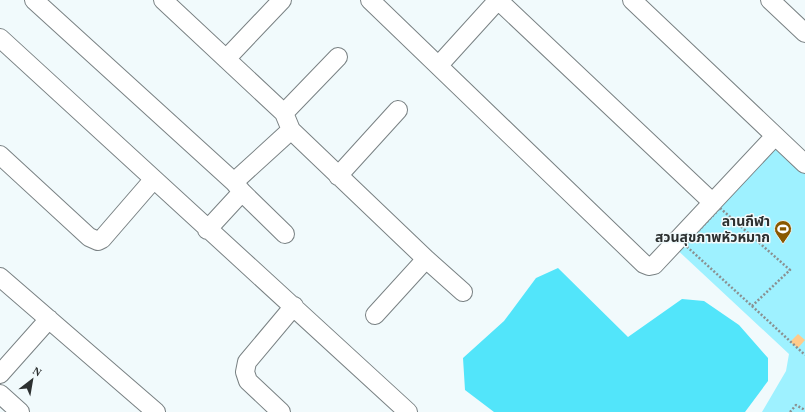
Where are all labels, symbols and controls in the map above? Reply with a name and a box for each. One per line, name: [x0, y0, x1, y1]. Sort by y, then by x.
place label: ลานกีฬา สวนสุขภาพหัวหมาก: [655, 214, 770, 246]
sports icon: ลานกีฬา สวนสุขภาพหัวหมาก: [773, 219, 793, 244]
north arrow: [12, 360, 52, 400]
text: N: [31, 364, 44, 379]

